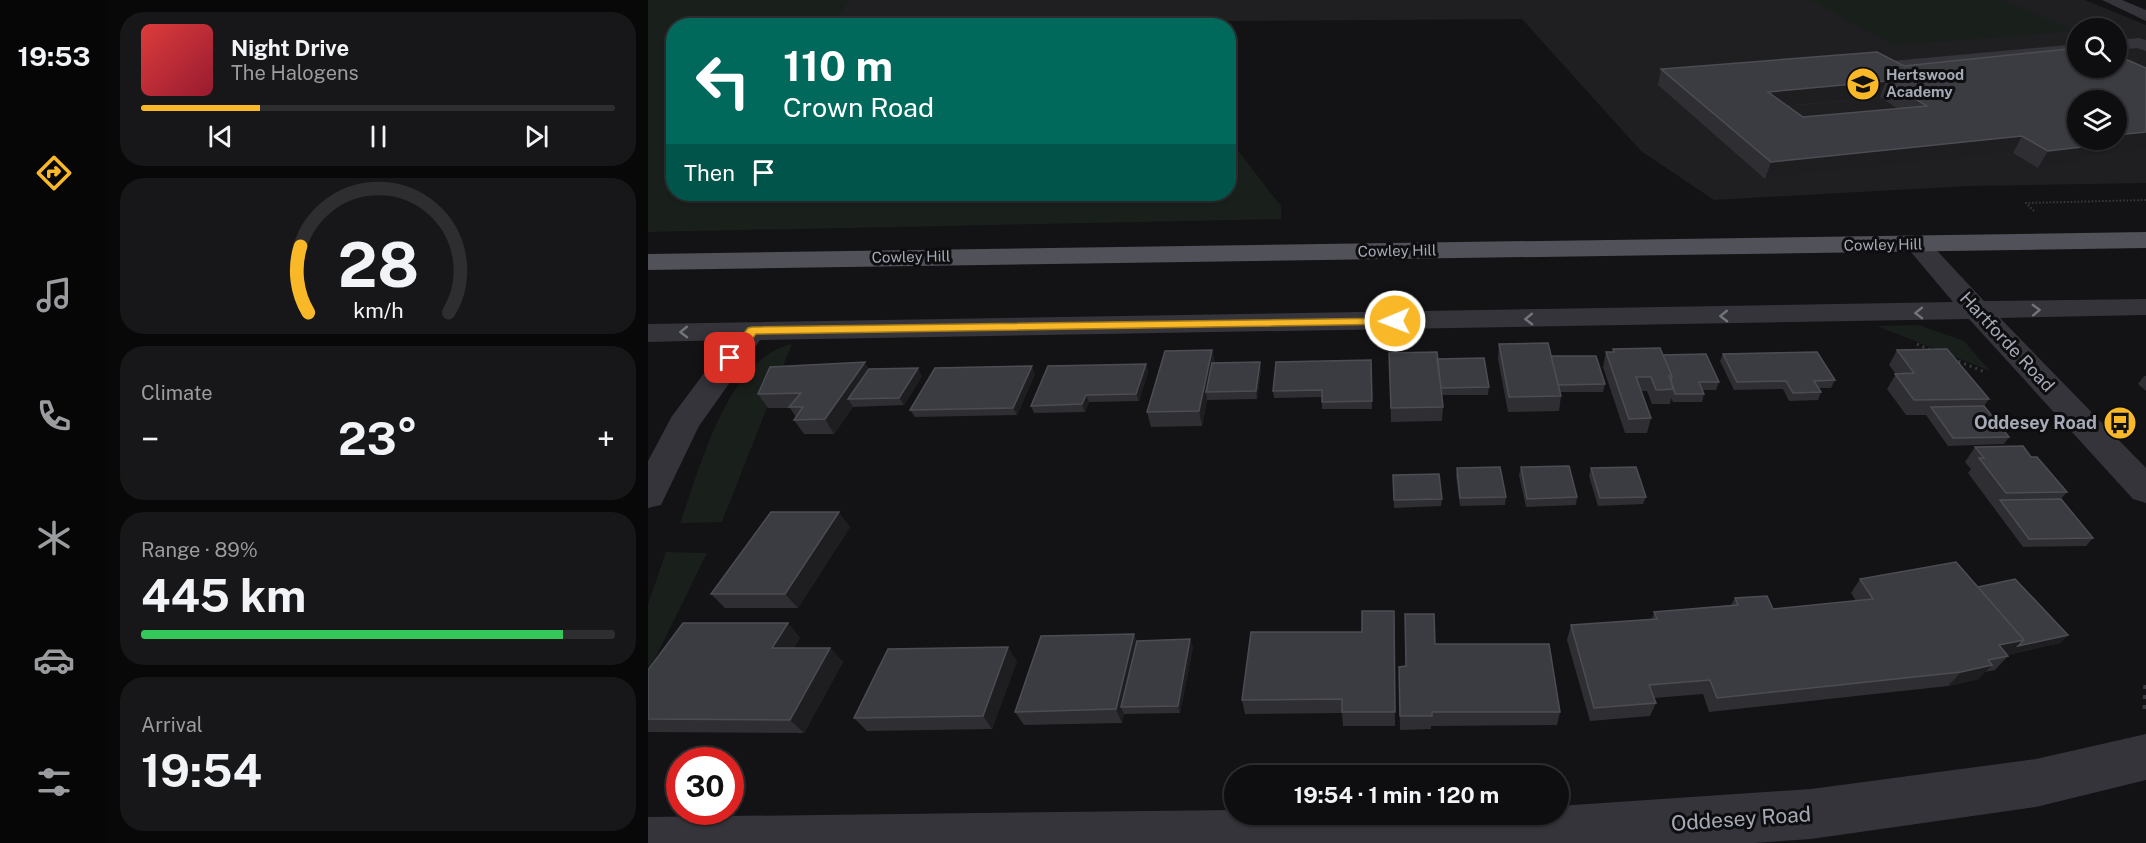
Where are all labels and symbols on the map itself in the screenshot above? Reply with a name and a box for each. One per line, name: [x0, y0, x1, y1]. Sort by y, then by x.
school or university icon: Hertswood Academy: [1845, 66, 1881, 102]
place label: Hertswood Academy: [1886, 66, 1964, 100]
street label: Cowley Hill: [1843, 235, 1923, 254]
street label: Cowley Hill: [1357, 241, 1437, 260]
street label: Cowley Hill: [871, 247, 951, 266]
street label: Hartforde Road: [1956, 287, 2059, 396]
position arrow: [1363, 289, 1427, 353]
one-way arrow: [2032, 304, 2041, 317]
one-way arrow: [1915, 307, 1924, 319]
one-way arrow: [1720, 310, 1729, 322]
one-way arrow: [1525, 313, 1534, 325]
one-way arrow: [679, 326, 688, 339]
pin: [704, 332, 755, 383]
bus stop icon: Oddesey Road: [2102, 405, 2138, 441]
place label: Oddesey Road: [1974, 412, 2097, 433]
speed limit sign: 30: [666, 747, 744, 825]
street label: Oddesey Road: [1670, 801, 1812, 836]

